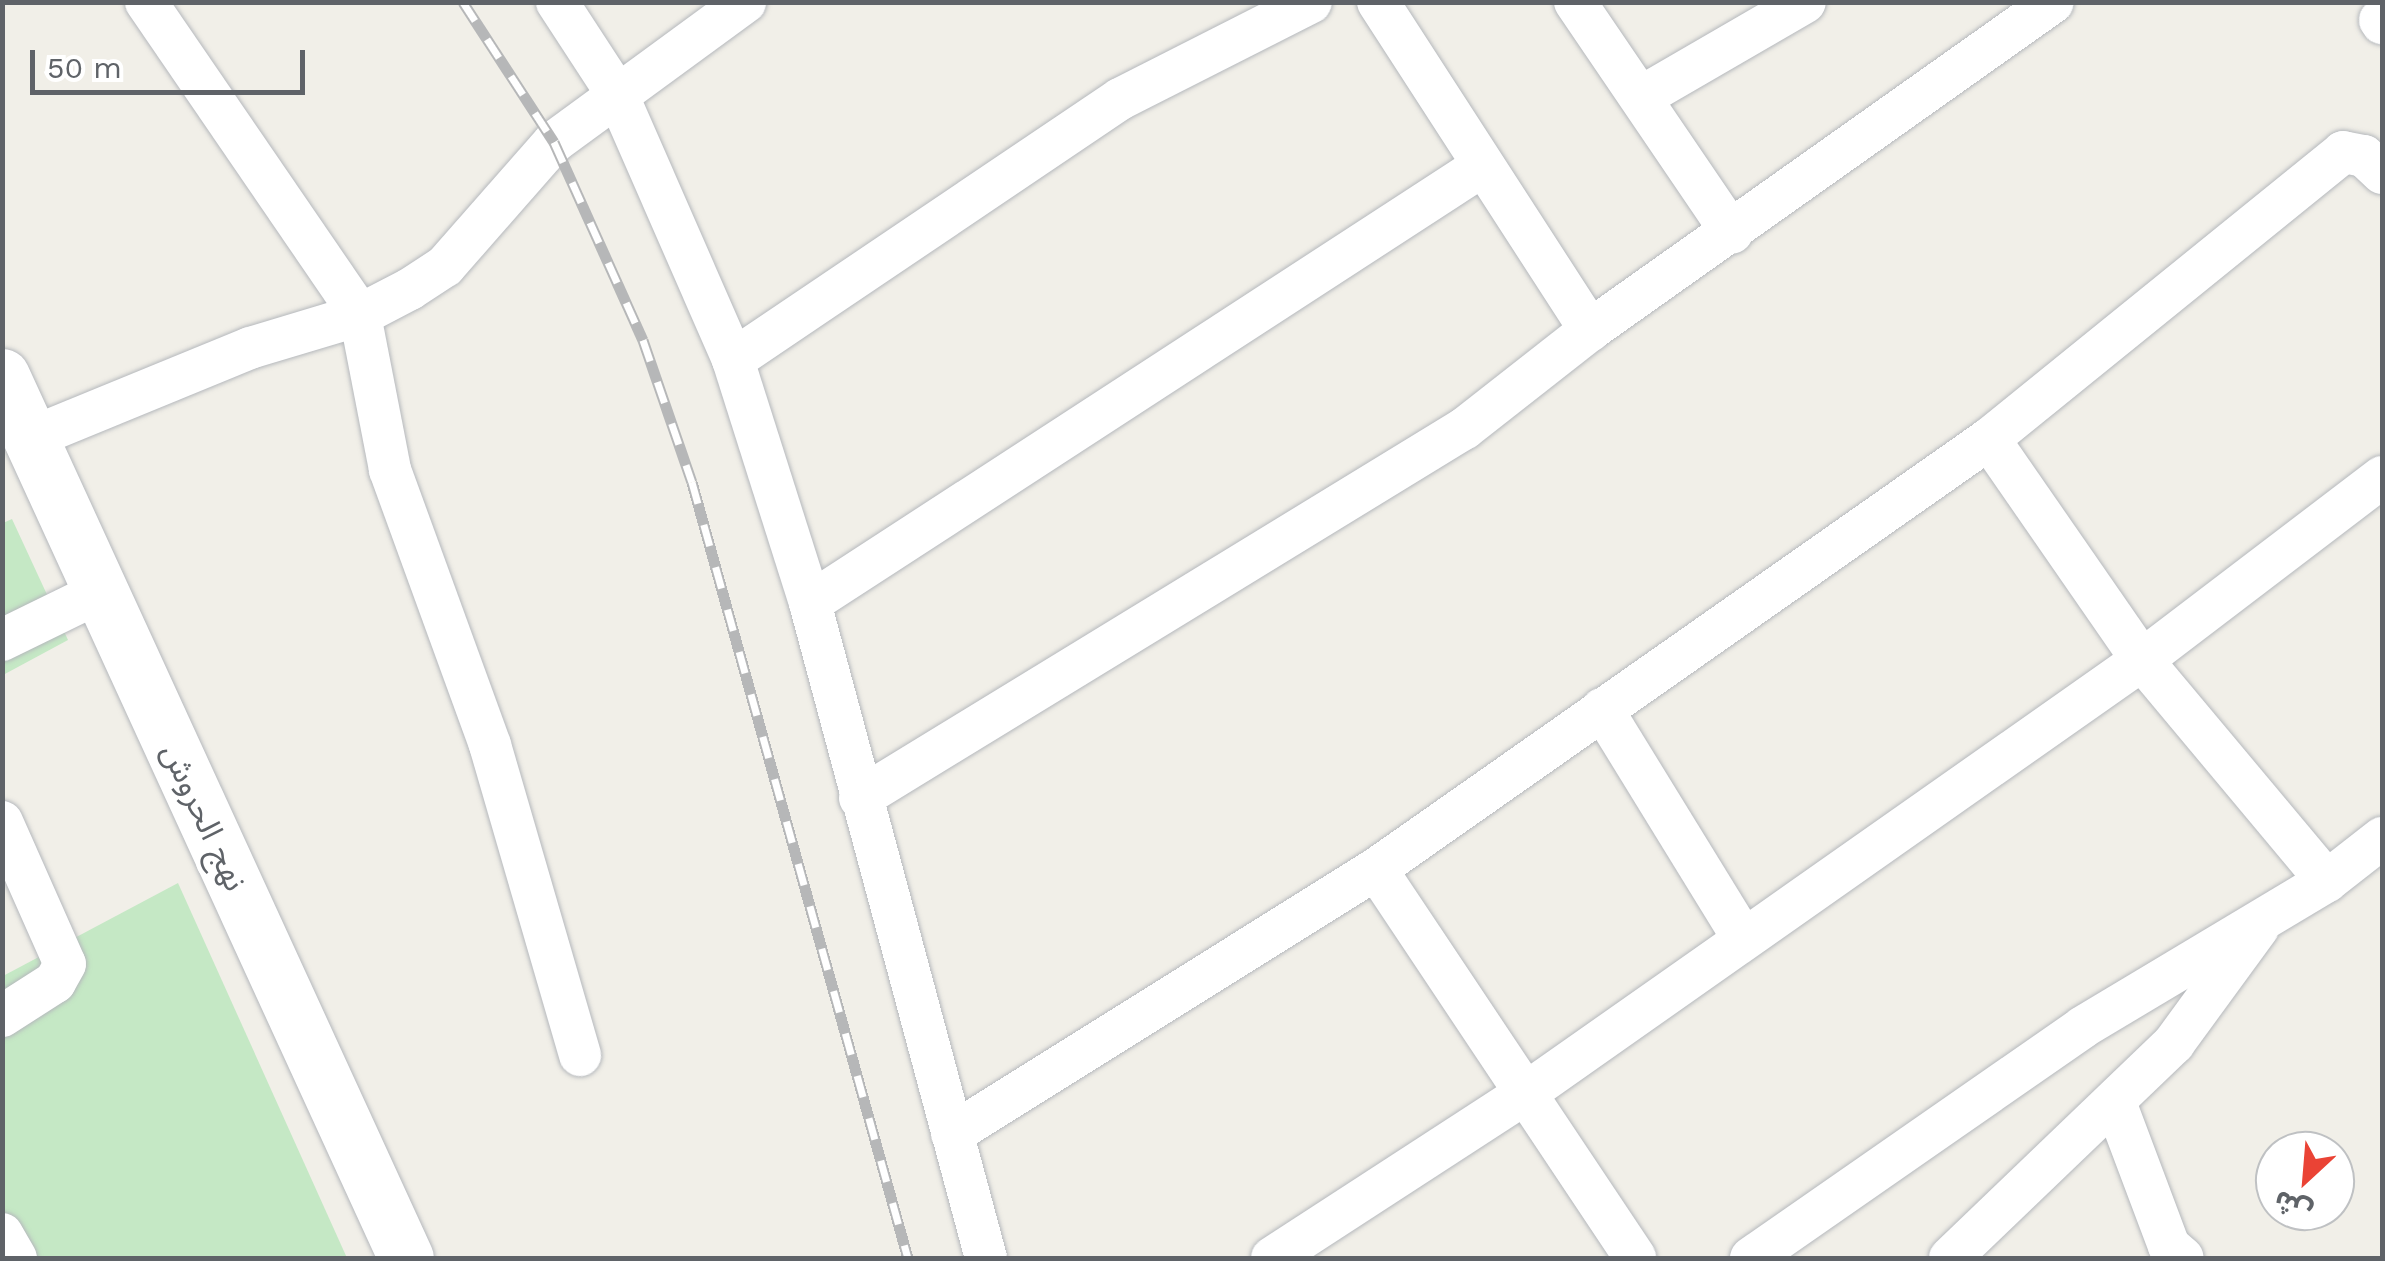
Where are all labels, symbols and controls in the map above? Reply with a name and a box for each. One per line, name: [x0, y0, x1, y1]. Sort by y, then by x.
scale bar: [35, 30, 310, 92]
text: 50 m: [47, 50, 122, 85]
street label: نهج الحروش: [153, 737, 255, 897]
north arrow: [2255, 1131, 2355, 1231]
text: ش: [2268, 1183, 2317, 1230]

